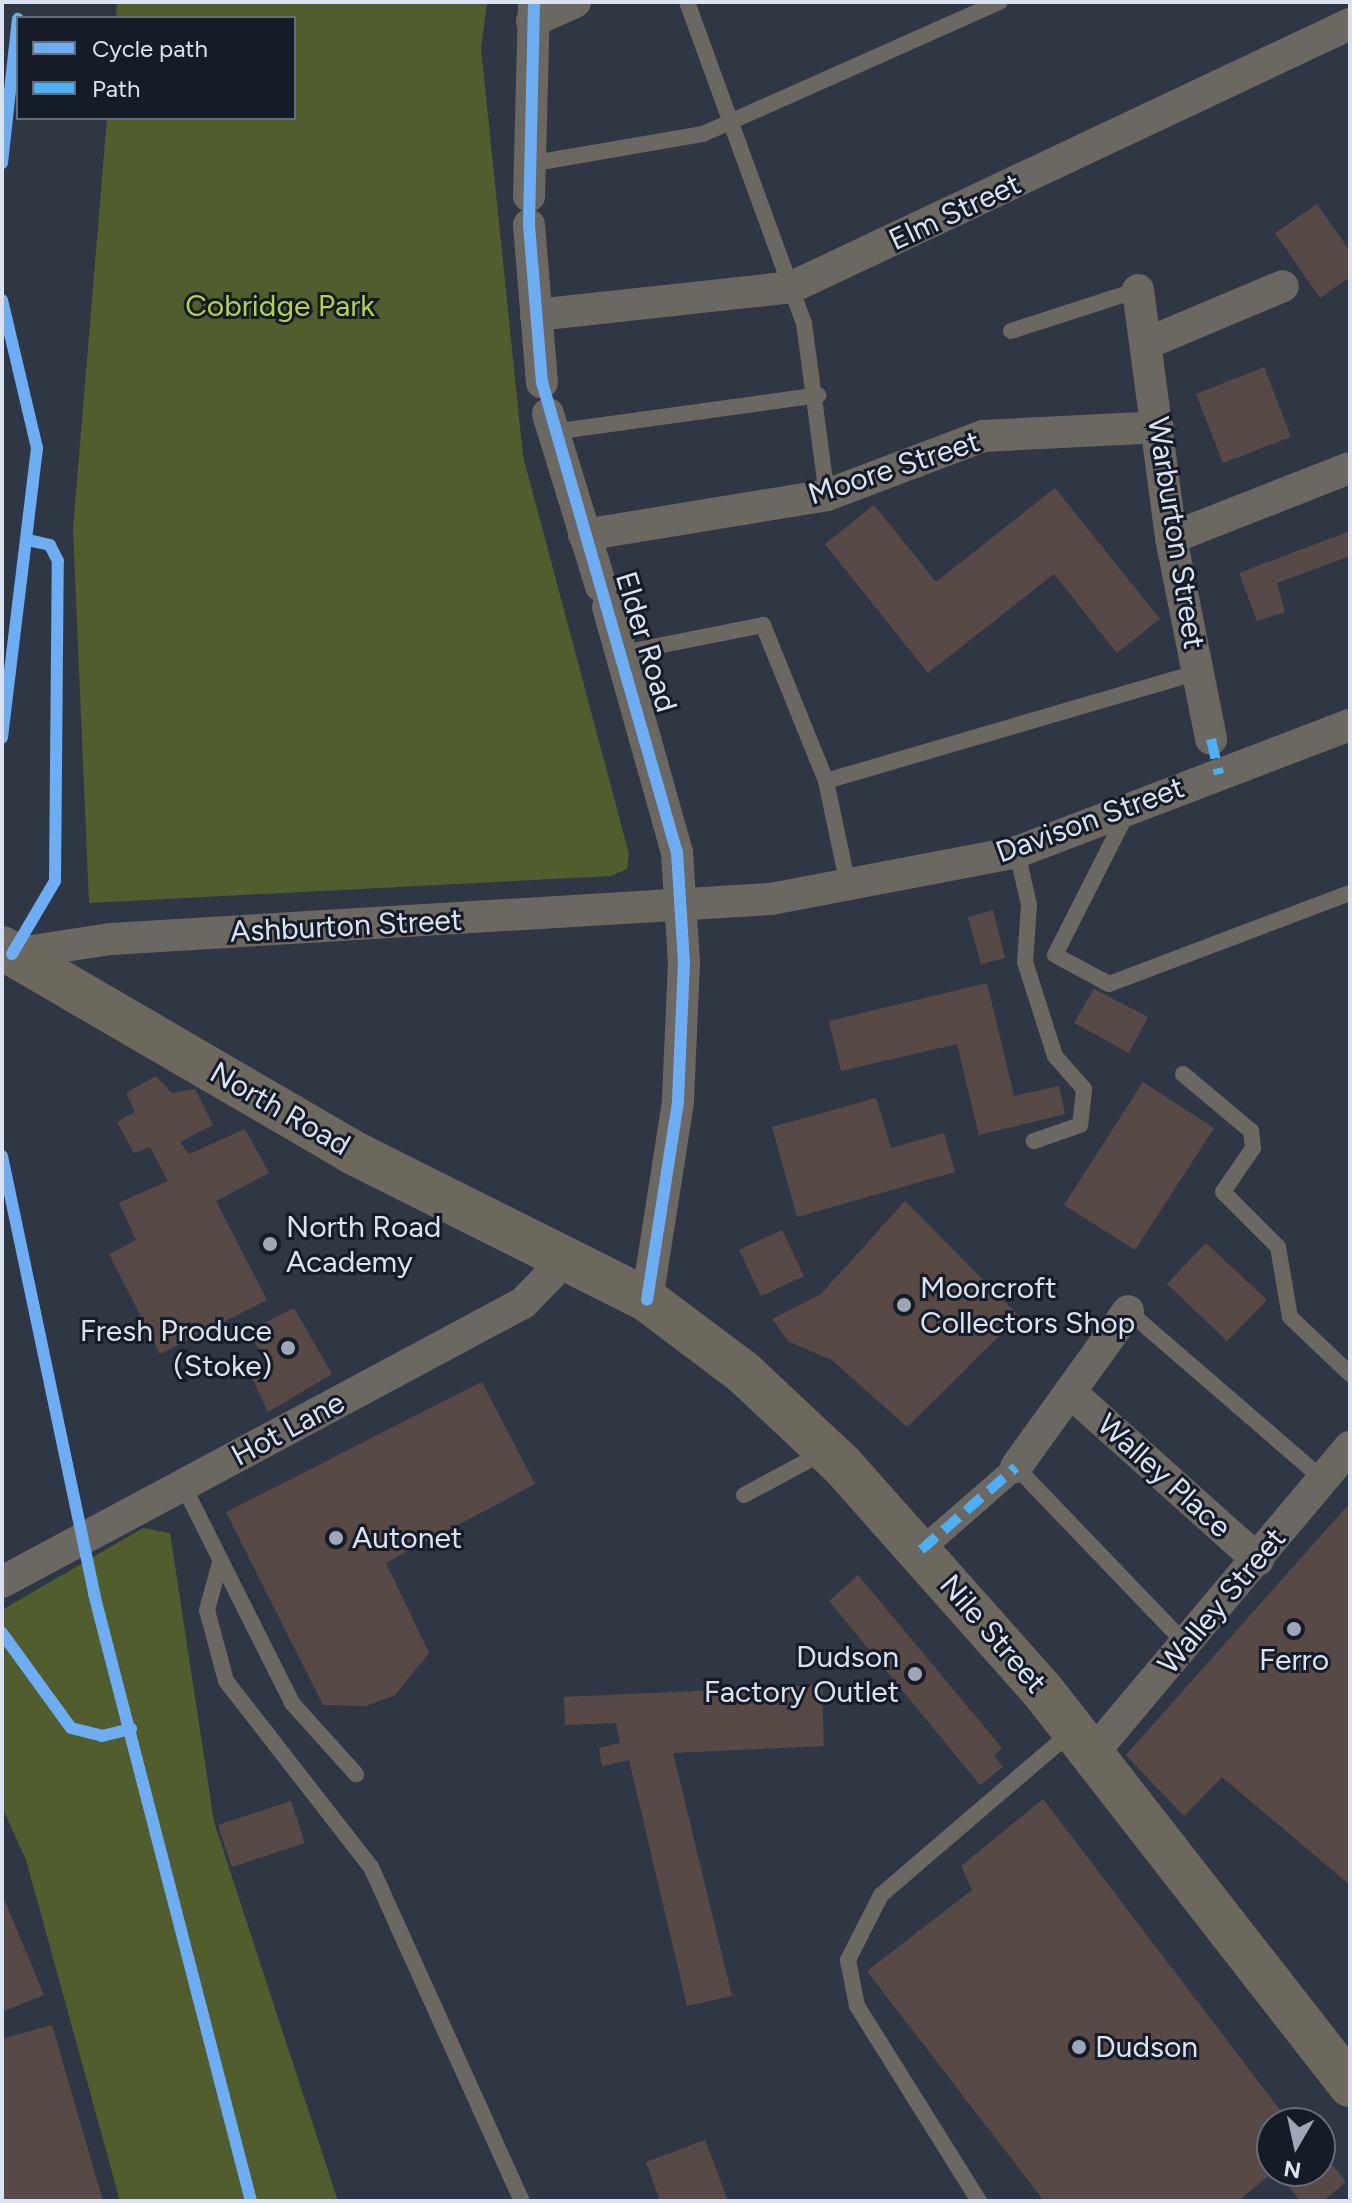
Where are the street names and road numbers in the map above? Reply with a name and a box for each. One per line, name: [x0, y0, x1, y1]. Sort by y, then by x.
street label: Elm Street: [883, 166, 1027, 258]
street label: Warburton Street: [1140, 414, 1212, 652]
street label: Moore Street: [804, 423, 984, 513]
street label: Elder Road: [608, 567, 684, 717]
street label: Davison Street: [991, 769, 1189, 871]
street label: Ashburton Street: [229, 902, 463, 950]
street label: North Road: [204, 1055, 356, 1163]
street label: Hot Lane: [225, 1384, 351, 1474]
street label: Walley Place: [1090, 1407, 1238, 1545]
street label: Walley Street: [1151, 1521, 1293, 1681]
street label: Nile Street: [932, 1568, 1054, 1700]

